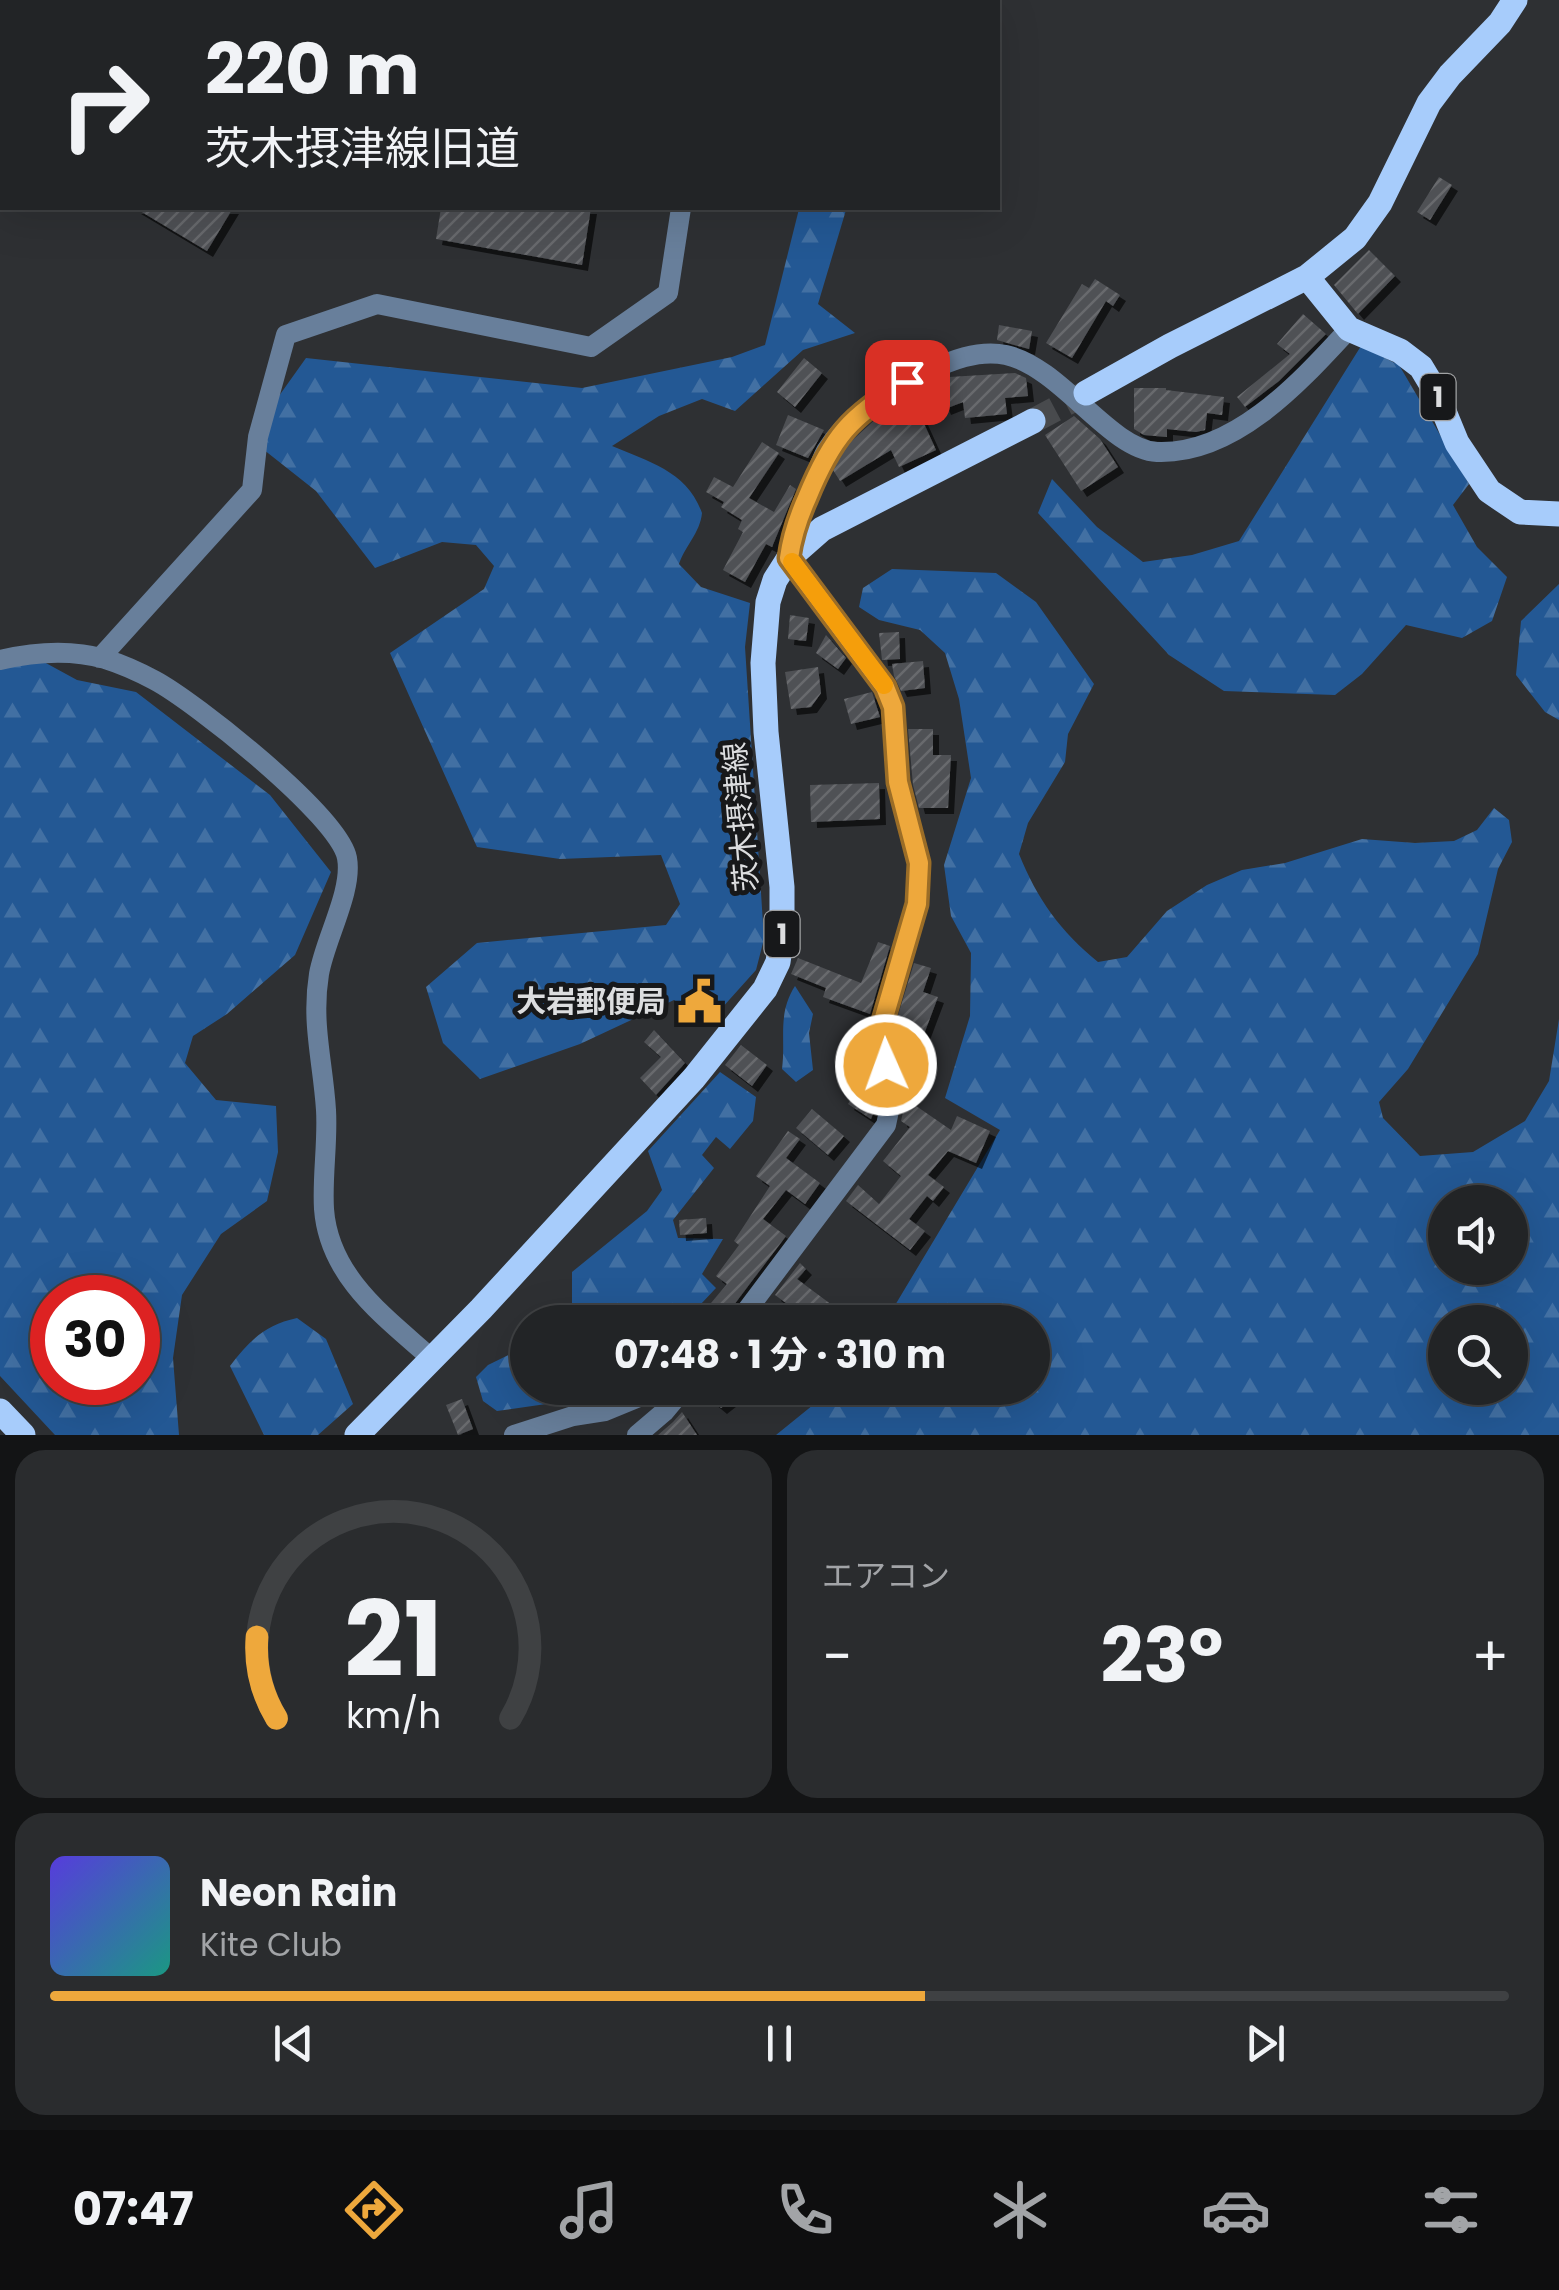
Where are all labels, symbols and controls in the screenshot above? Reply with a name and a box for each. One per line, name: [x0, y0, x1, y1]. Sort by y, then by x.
text: 220 m: [205, 20, 420, 119]
icon: right: [40, 40, 170, 170]
text: 茨木摂津線旧道: [205, 117, 520, 180]
pin: [865, 340, 950, 425]
icon: arrive: [880, 355, 935, 410]
road number: 1: [1420, 374, 1456, 420]
street label: 茨木摂津線: [713, 740, 768, 894]
road number: 1: [764, 911, 800, 957]
public building icon: 大岩郵便局: [675, 978, 723, 1026]
place label: 大岩郵便局: [516, 980, 666, 1023]
position arrow: [834, 1013, 938, 1117]
map controls: [1428, 1185, 1528, 1405]
button: sound: [1428, 1185, 1528, 1285]
speed limit sign: 30: [30, 1275, 160, 1405]
button: search: [1428, 1305, 1528, 1405]
text: 07:48 · 1 分 · 310 m: [614, 1328, 946, 1381]
text: エアコン: [822, 1553, 950, 1598]
text: 21: [344, 1567, 443, 1712]
text: 23°: [1100, 1603, 1223, 1708]
text: −: [822, 1618, 852, 1695]
text: +: [1471, 1618, 1509, 1695]
text: km/h: [346, 1690, 441, 1741]
text: Neon Rain: [200, 1866, 397, 1919]
text: Kite Club: [200, 1922, 342, 1967]
icon: previous: [266, 2016, 321, 2071]
icon: pause: [752, 2016, 807, 2071]
icon: next: [1238, 2016, 1293, 2071]
icon: directions: [339, 2175, 409, 2245]
icon: music: [554, 2175, 624, 2245]
icon: phone: [770, 2175, 840, 2245]
icon: climate: [985, 2175, 1055, 2245]
icon: car: [1201, 2175, 1271, 2245]
icon: filters: [1416, 2175, 1486, 2245]
text: 07:47: [73, 2178, 193, 2241]

